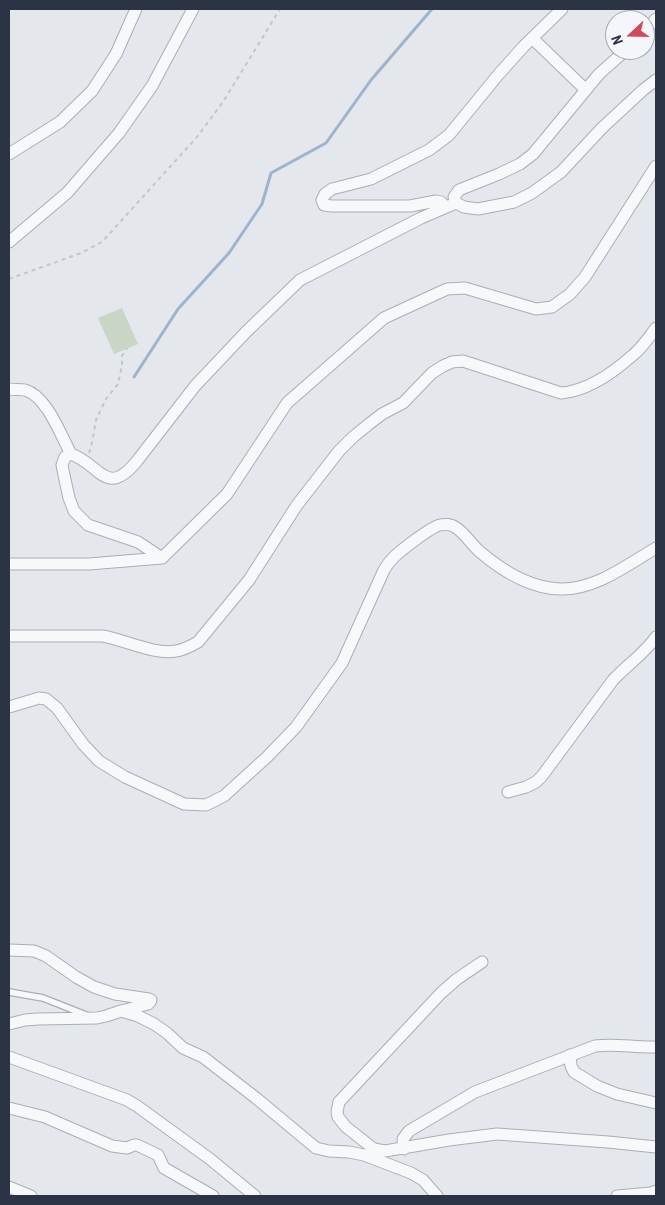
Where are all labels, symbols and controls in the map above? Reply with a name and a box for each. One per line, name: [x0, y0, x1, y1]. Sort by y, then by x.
north arrow: [605, 10, 655, 60]
text: N: [608, 33, 626, 47]

